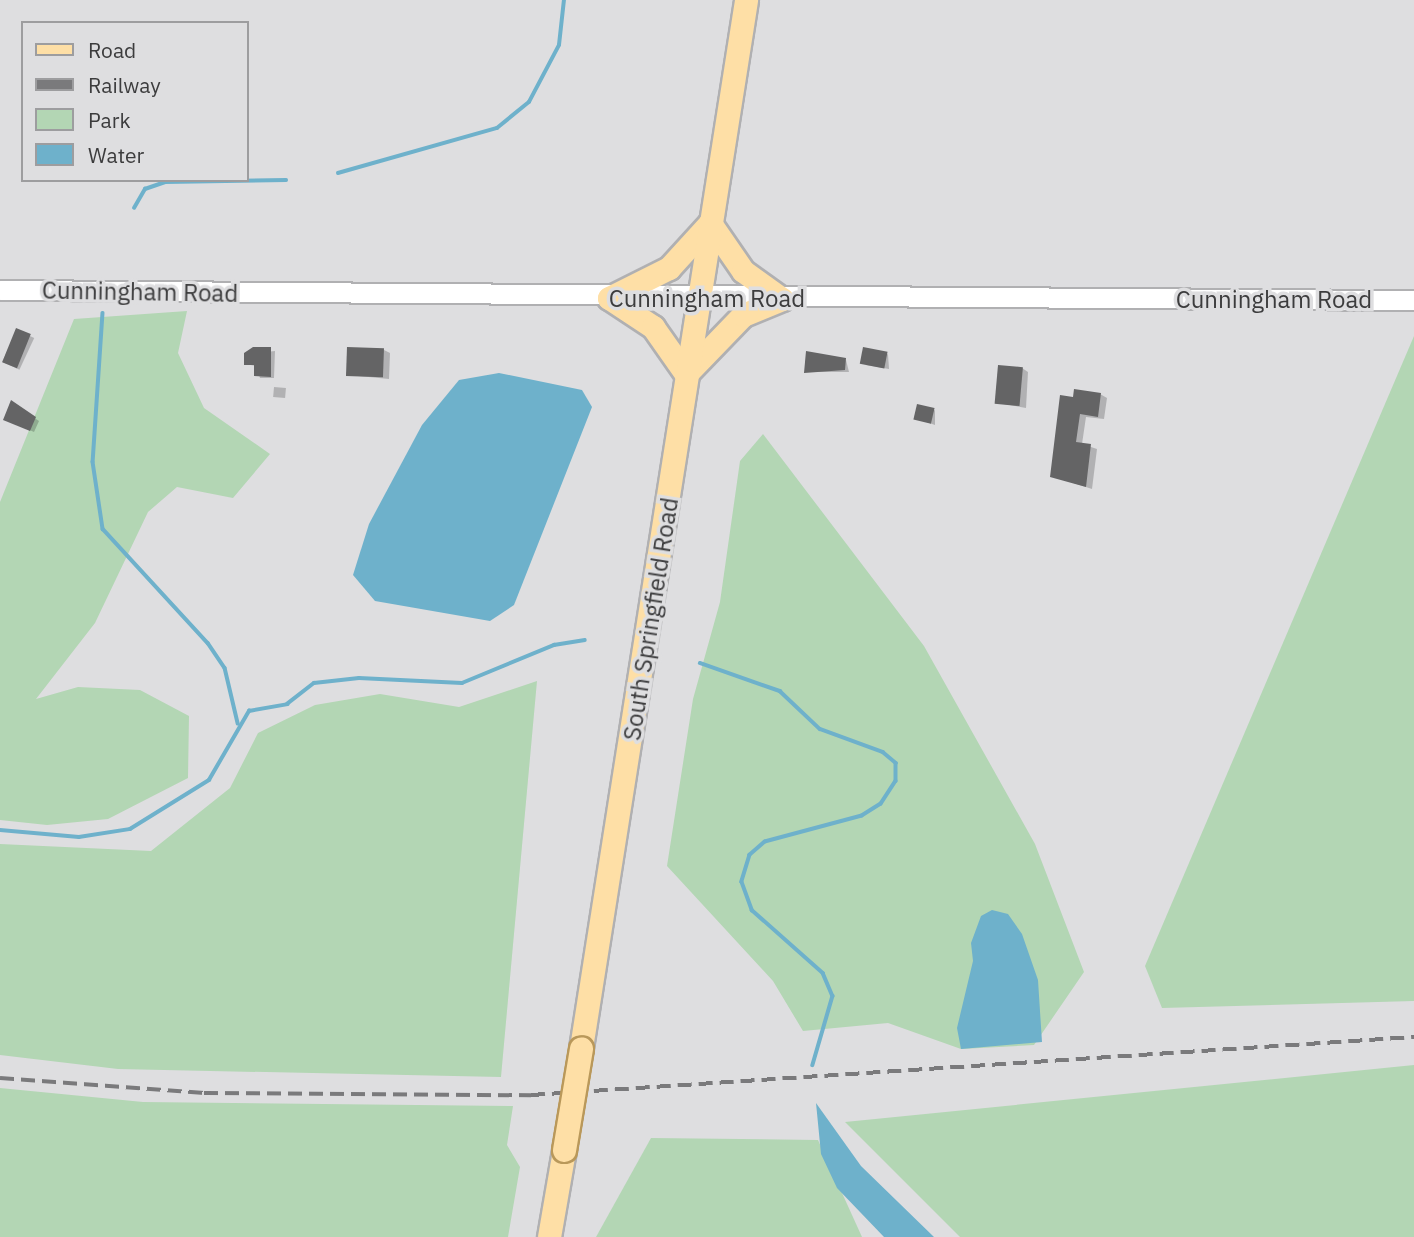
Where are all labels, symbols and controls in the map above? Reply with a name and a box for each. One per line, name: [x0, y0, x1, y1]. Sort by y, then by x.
legend: [21, 21, 248, 182]
text: Road: [88, 36, 136, 64]
text: Railway: [88, 71, 161, 99]
text: Park: [88, 106, 131, 134]
text: Water: [88, 141, 144, 169]
street label: Cunningham Road: [42, 276, 238, 308]
street label: Cunningham Road: [609, 285, 805, 313]
street label: Cunningham Road: [1176, 286, 1372, 314]
street label: South Springfield Road: [618, 495, 684, 743]

